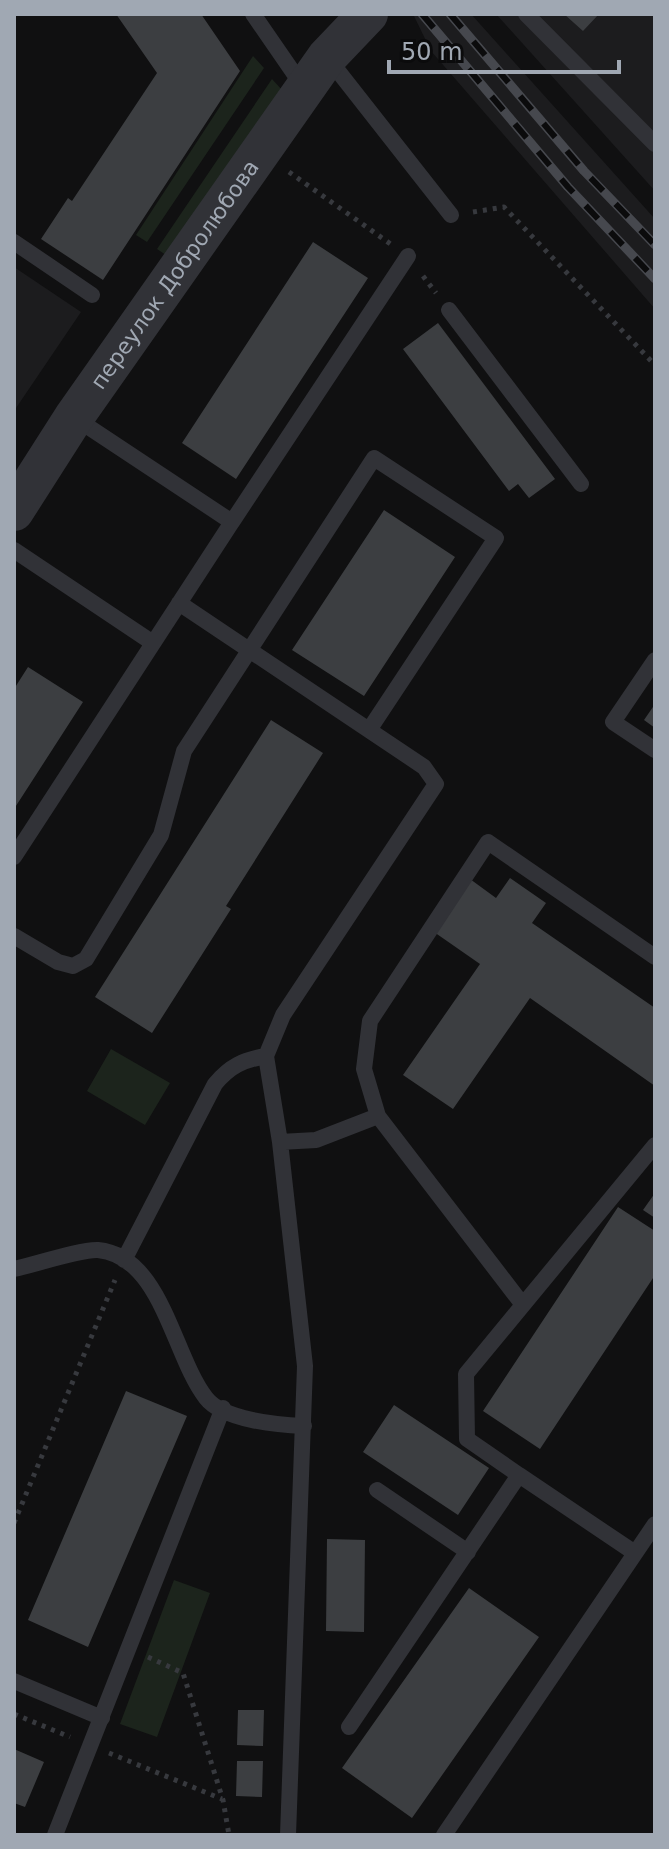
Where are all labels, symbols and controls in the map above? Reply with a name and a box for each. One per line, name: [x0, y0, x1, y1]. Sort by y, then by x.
scale bar: [389, 24, 619, 74]
text: 50 m: [401, 38, 463, 66]
street label: переулок Добролюбова: [86, 155, 264, 394]

